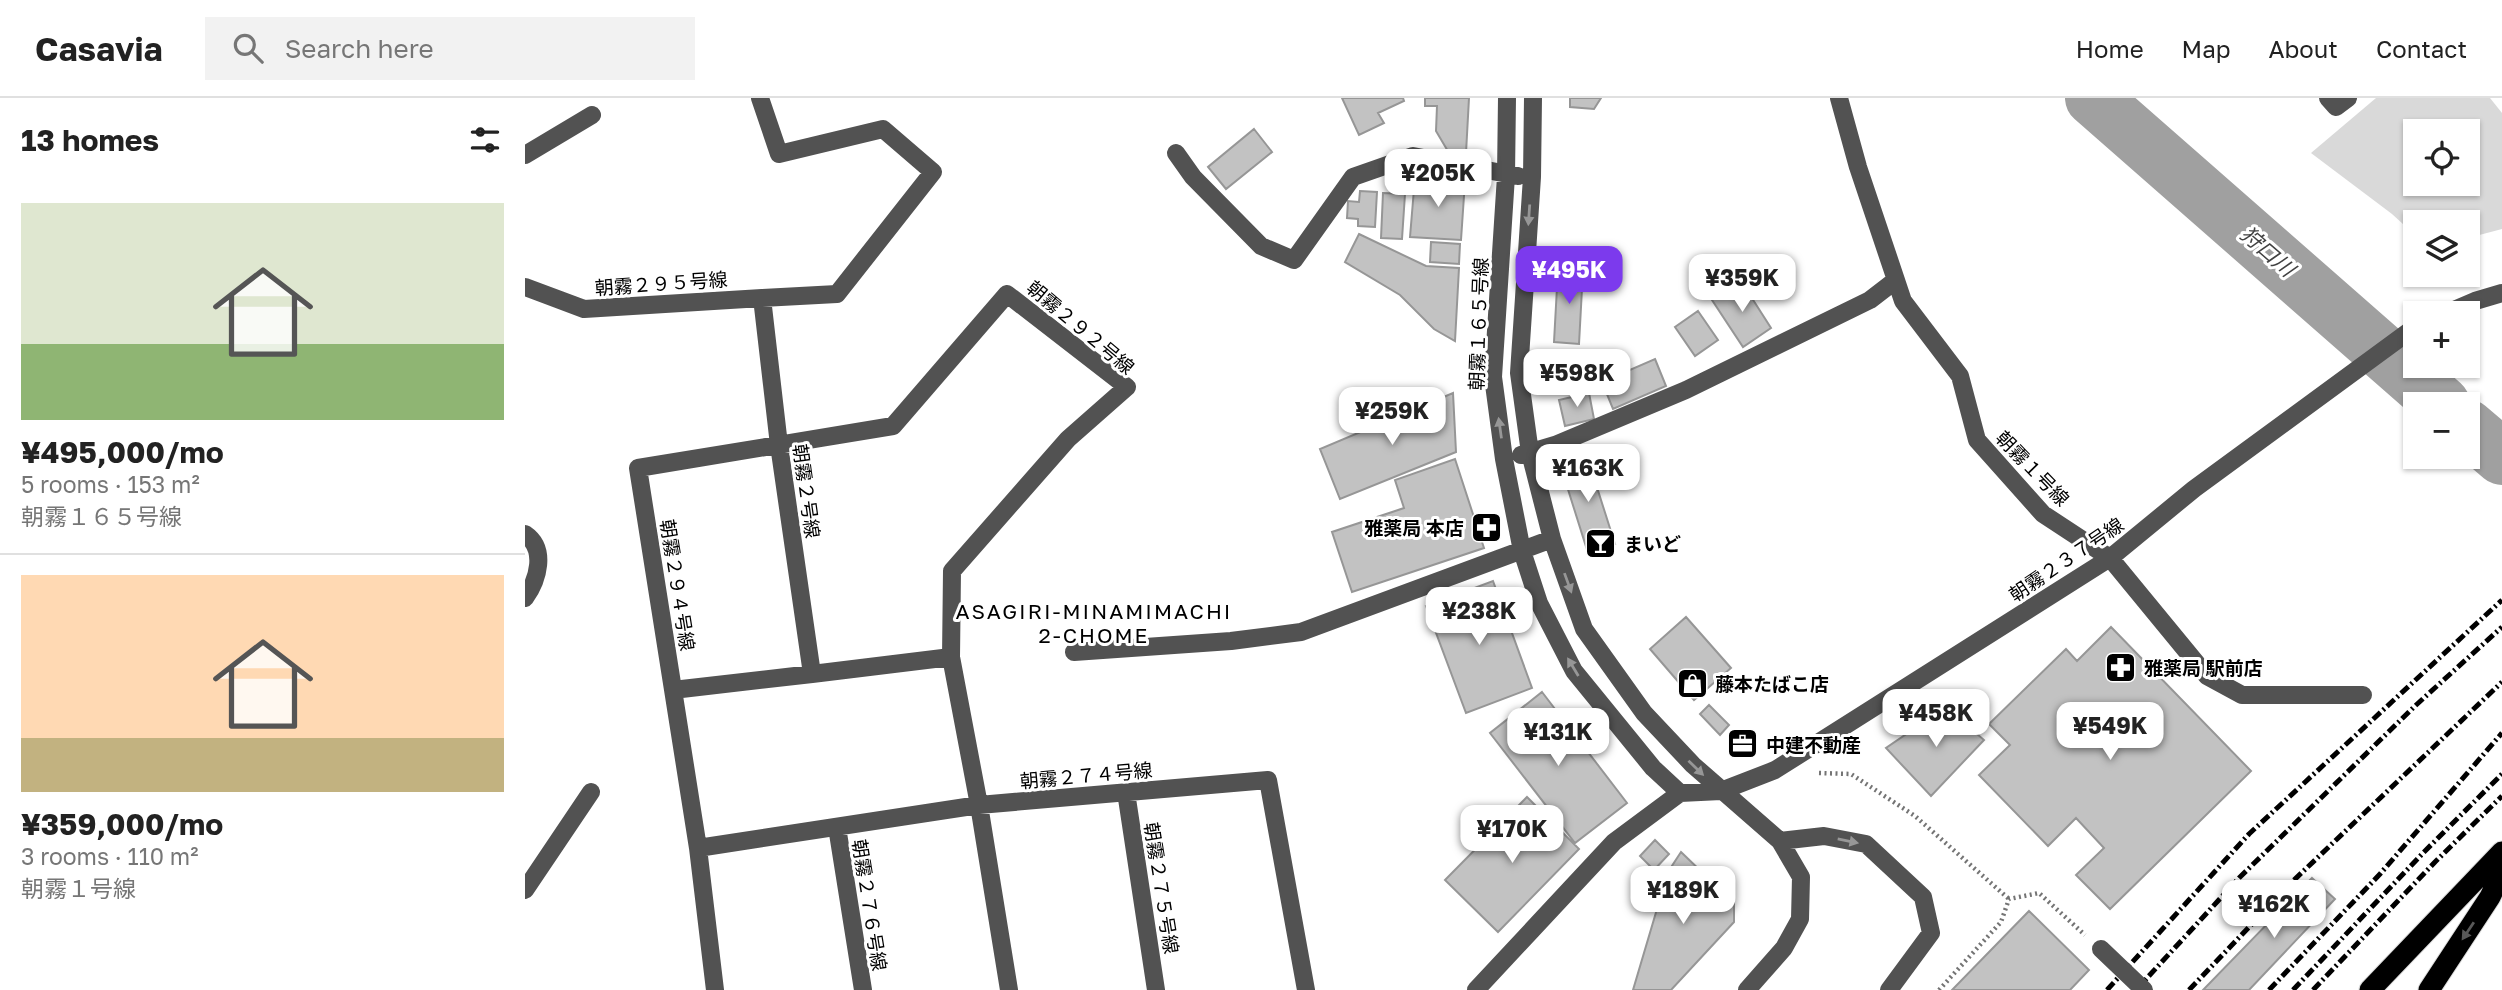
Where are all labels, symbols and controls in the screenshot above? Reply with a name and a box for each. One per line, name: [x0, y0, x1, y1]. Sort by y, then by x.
search box: [205, 17, 695, 80]
text: Casavia: [35, 29, 163, 68]
icon: search: [229, 29, 267, 67]
text: Search here: [285, 33, 434, 64]
text: Home: [2076, 34, 2144, 63]
text: Map: [2182, 34, 2231, 63]
text: About: [2269, 34, 2338, 63]
text: Contact: [2376, 34, 2467, 63]
map controls: [2403, 119, 2480, 469]
button: locate: [2403, 119, 2480, 196]
icon: filters: [466, 121, 504, 159]
text: 13 homes: [21, 122, 159, 158]
pin: ¥205K: [1389, 150, 1487, 209]
text: ¥205K: [1401, 158, 1475, 186]
one-way arrow: [1523, 204, 1534, 226]
button: layers: [2403, 210, 2480, 287]
water label: 狩口川: [2236, 221, 2302, 283]
pin: ¥495K: [1520, 246, 1618, 306]
icon: home: [200, 249, 326, 375]
pin: ¥359K: [1693, 254, 1791, 314]
text: ¥495K: [1532, 255, 1606, 283]
street label: 朝霧１６５号線: [1464, 257, 1492, 391]
text: ¥359K: [1705, 263, 1779, 291]
street label: 朝霧２９５号線: [594, 267, 728, 299]
street label: 朝霧２９２号線: [1023, 275, 1139, 379]
button: +: [2403, 301, 2480, 378]
pin: ¥598K: [1528, 350, 1626, 409]
text: ¥598K: [1539, 358, 1615, 386]
pin: ¥259K: [1343, 388, 1441, 447]
button: −: [2403, 392, 2480, 469]
text: ¥259K: [1355, 396, 1429, 424]
one-way arrow: [1494, 417, 1505, 439]
street label: 朝霧１号線: [1992, 426, 2074, 510]
text: ¥495,000/mo: [21, 434, 224, 470]
street label: 朝霧２号線: [789, 442, 825, 540]
pin: ¥163K: [1539, 444, 1637, 504]
text: ¥163K: [1552, 453, 1624, 481]
text: 5 rooms · 153 m²: [21, 470, 200, 498]
text: 朝霧１６５号線: [21, 502, 182, 530]
pharmacy icon: 雅薬局 本店: [1470, 510, 1504, 544]
street label: 朝霧２３７号線: [2004, 512, 2128, 606]
place label: 雅薬局 本店: [1364, 516, 1464, 539]
street label: 朝霧２９４号線: [656, 518, 700, 652]
bar icon: まいど: [1584, 526, 1618, 560]
place label: まいど: [1624, 532, 1681, 555]
one-way arrow: [1562, 573, 1573, 594]
pin: ¥238K: [1430, 588, 1528, 647]
text: ¥238K: [1442, 596, 1516, 624]
district label: ASAGIRI-MINAMIMACHI 2-CHOME: [956, 598, 1232, 648]
icon: home: [200, 621, 326, 747]
pharmacy icon: 雅薬局 駅前店: [2104, 650, 2138, 684]
place label: 雅薬局 駅前店: [2144, 656, 2263, 679]
one-way arrow: [1567, 657, 1579, 676]
shop icon: 藤本たばこ店: [1675, 666, 1709, 700]
place label: 藤本たばこ店: [1715, 672, 1829, 695]
pin: ¥458K: [1887, 690, 1985, 749]
text: ¥458K: [1899, 698, 1973, 726]
pin: ¥549K: [2061, 702, 2159, 762]
pin: ¥131K: [1509, 708, 1607, 768]
text: ¥549K: [2073, 711, 2147, 739]
text: ¥131K: [1523, 717, 1593, 745]
office icon: 中建不動産: [1726, 727, 1760, 761]
place label: 中建不動産: [1766, 733, 1861, 756]
street label: 朝霧２７４号線: [1019, 758, 1153, 792]
one-way arrow: [1687, 759, 1704, 775]
text: ¥359,000/mo: [21, 806, 223, 842]
pin: ¥170K: [1463, 806, 1561, 865]
text: ¥170K: [1476, 814, 1548, 842]
street label: 朝霧２７５号線: [1140, 821, 1184, 955]
one-way arrow: [1837, 835, 1859, 846]
street label: 朝霧２７６号線: [848, 838, 892, 972]
text: 3 rooms · 110 m²: [21, 842, 198, 870]
pin: ¥189K: [1634, 866, 1732, 926]
text: 朝霧１号線: [21, 874, 136, 902]
text: ¥189K: [1646, 875, 1720, 903]
pin: ¥162K: [2225, 880, 2323, 940]
text: ¥162K: [2238, 889, 2310, 917]
one-way arrow: [2461, 922, 2475, 940]

